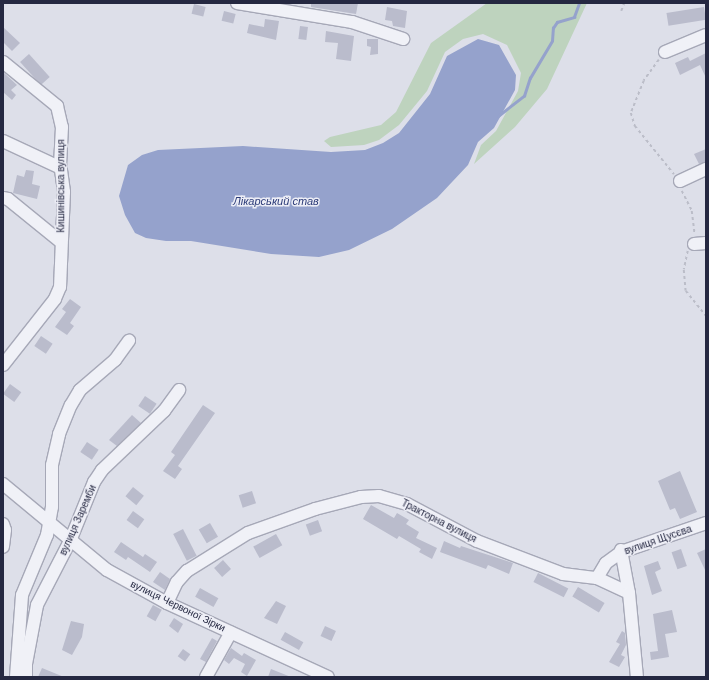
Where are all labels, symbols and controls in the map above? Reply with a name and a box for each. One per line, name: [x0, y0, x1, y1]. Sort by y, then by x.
street label: Кишинівська вулиця: [55, 139, 67, 233]
water label: Лікарський став: [233, 194, 319, 208]
street label: вулиця Заремби: [57, 483, 99, 557]
street label: Тракторна вулиця: [399, 497, 479, 545]
street label: вулиця Щусєва: [623, 523, 693, 557]
street label: вулиця Червоної Зірки: [129, 578, 227, 634]

